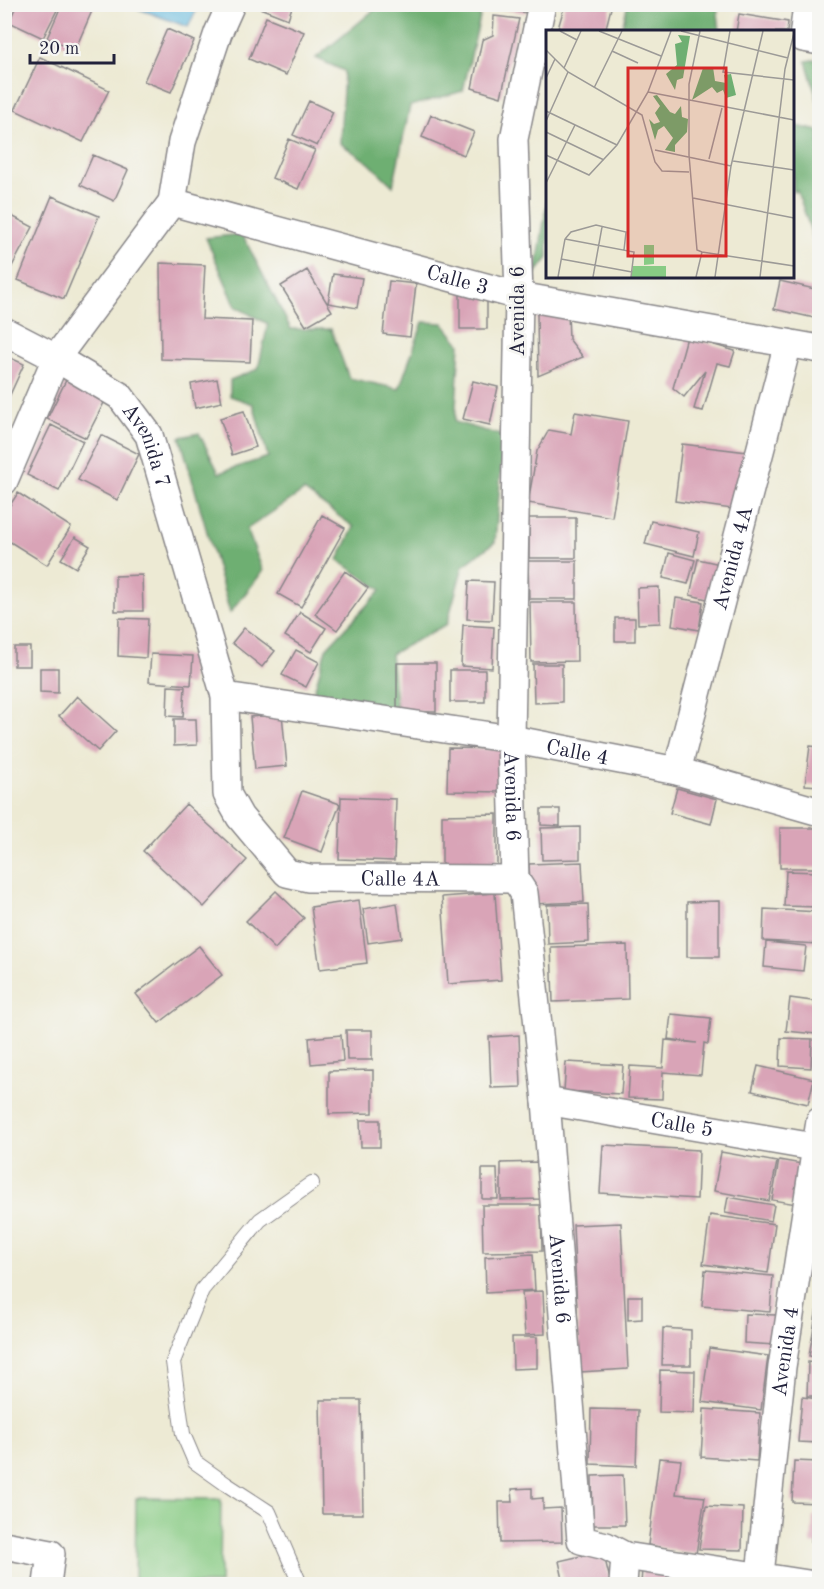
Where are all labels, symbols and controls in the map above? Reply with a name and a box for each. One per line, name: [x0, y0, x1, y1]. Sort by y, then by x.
scale bar: [30, 27, 114, 65]
inset map: [546, 30, 794, 278]
text: 20 m: [39, 40, 79, 58]
street label: Calle 3: [424, 262, 491, 299]
street label: Avenida 6: [508, 266, 529, 356]
street label: Avenida 7: [117, 400, 173, 490]
street label: Avenida 4A: [710, 504, 757, 613]
street label: Calle 4: [544, 737, 610, 770]
street label: Avenida 6: [499, 750, 523, 842]
street label: Calle 4A: [361, 869, 440, 891]
street label: Calle 5: [649, 1110, 715, 1142]
street label: Avenida 6: [545, 1233, 573, 1325]
street label: Avenida 4: [770, 1305, 803, 1398]

